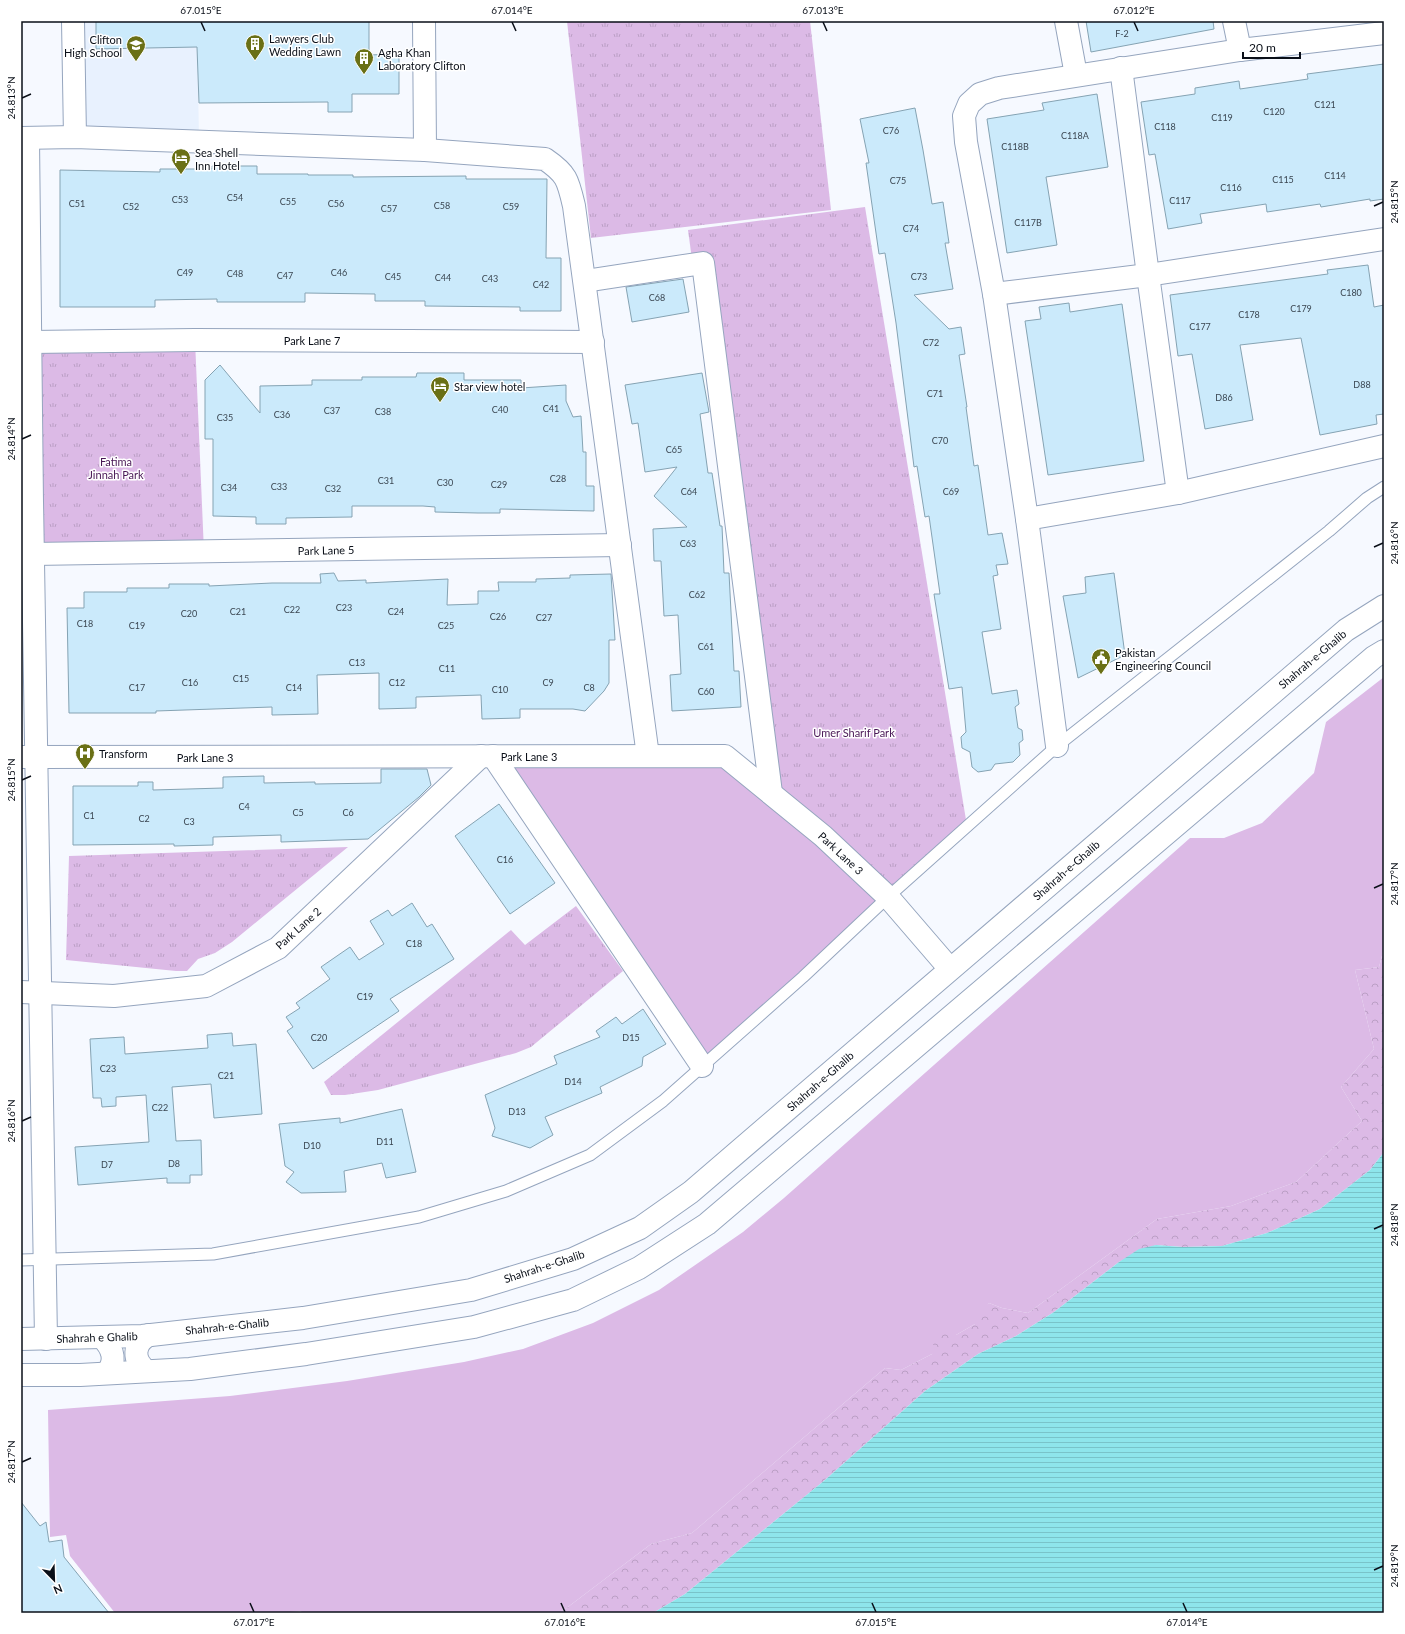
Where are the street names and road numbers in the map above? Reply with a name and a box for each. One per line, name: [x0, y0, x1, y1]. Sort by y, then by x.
street label: Park Lane 7: [284, 334, 340, 347]
street label: Park Lane 5: [298, 543, 354, 557]
street label: Shahrah-e-Ghalib: [1276, 627, 1348, 691]
street label: Park Lane 3: [501, 750, 557, 763]
street label: Park Lane 3: [177, 751, 233, 764]
street label: Park Lane 3: [816, 829, 866, 877]
street label: Shahrah-e-Ghalib: [1030, 838, 1102, 902]
street label: Park Lane 2: [273, 904, 323, 952]
street label: Shahrah-e-Ghalib: [784, 1049, 856, 1113]
street label: Shahrah-e-Ghalib: [502, 1247, 586, 1285]
street label: Shahrah-e-Ghalib: [184, 1315, 270, 1337]
street label: Shahrah e Ghalib: [56, 1329, 138, 1345]

